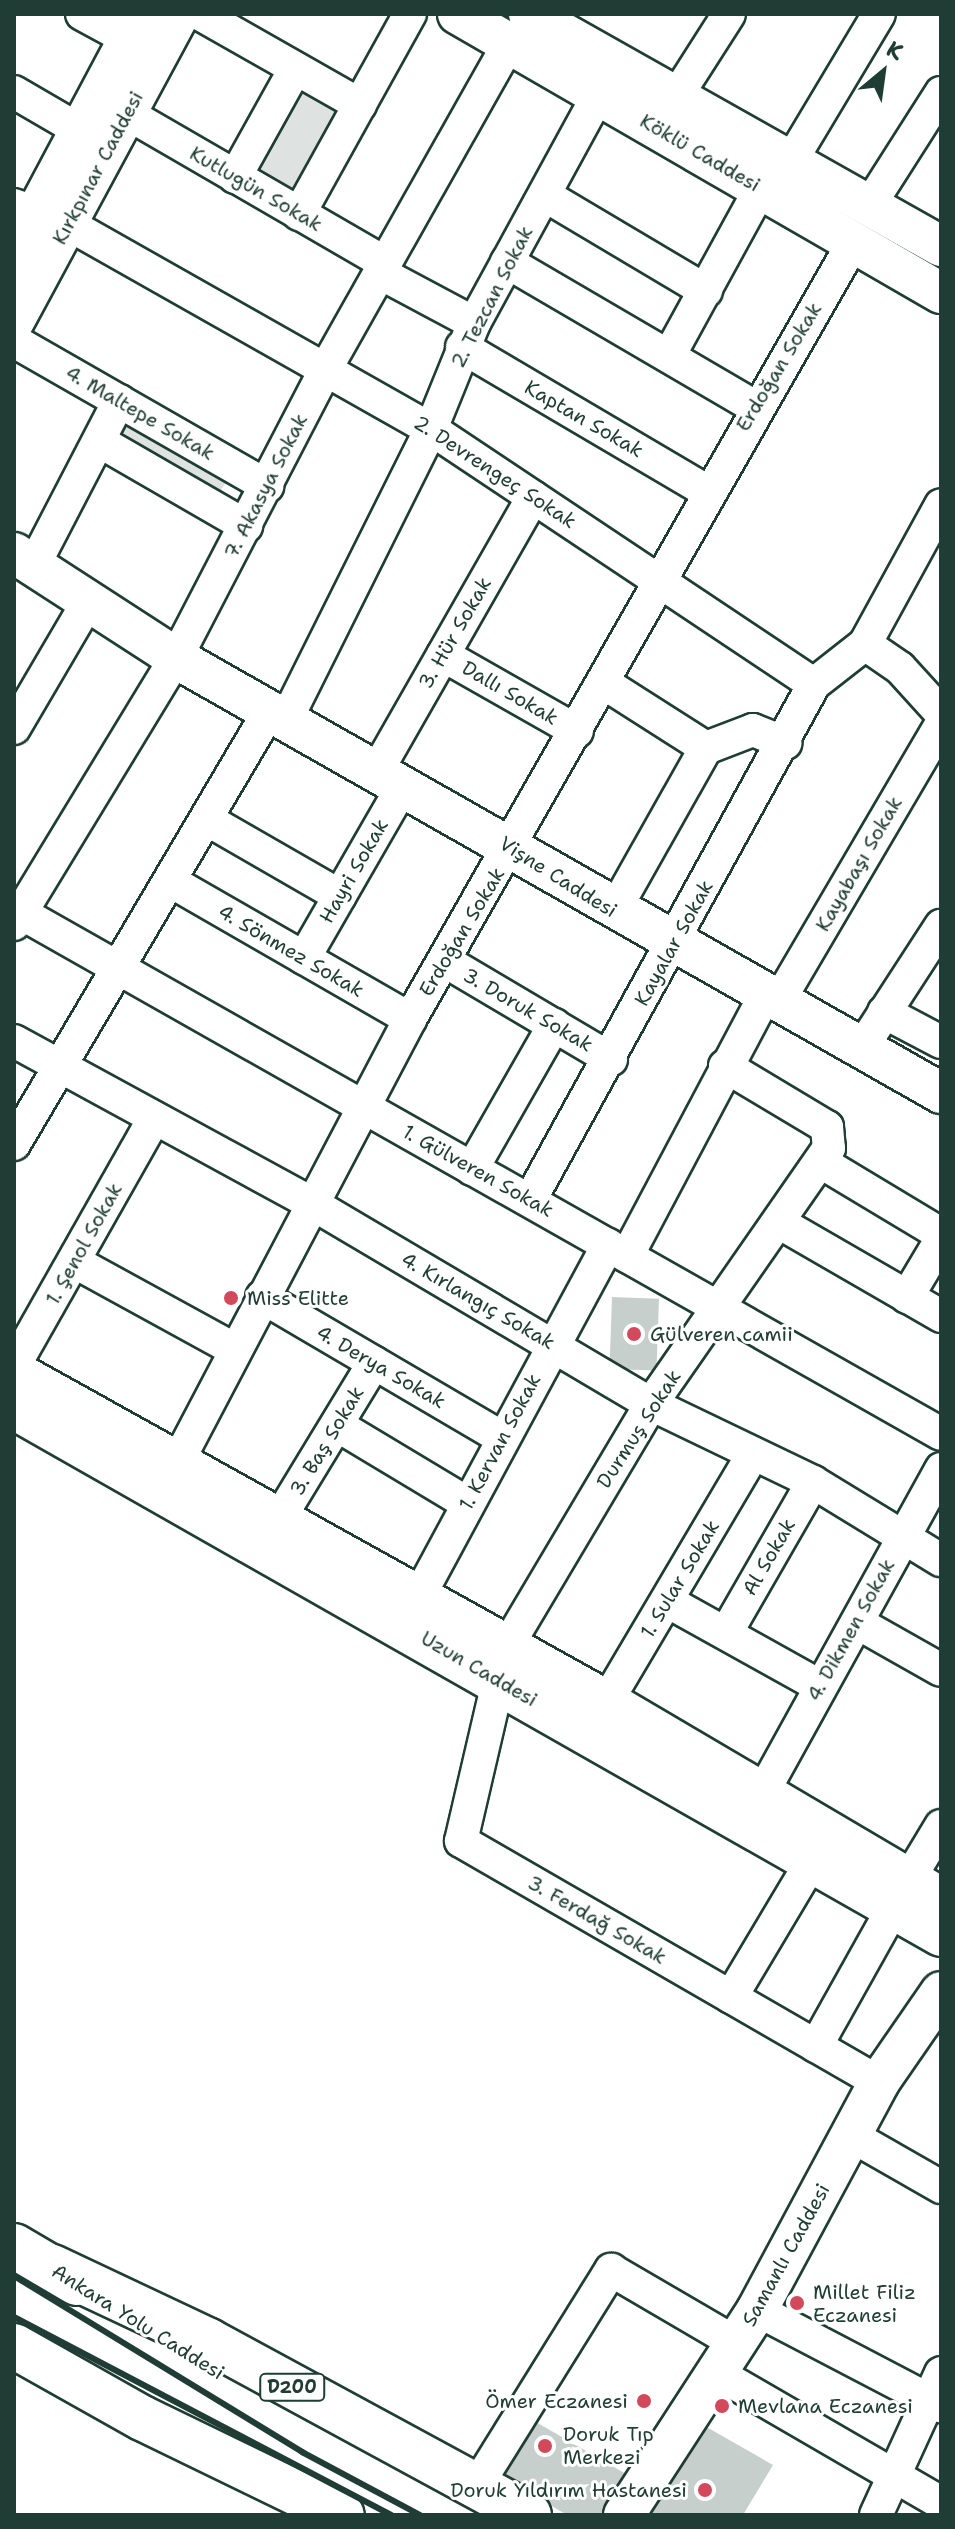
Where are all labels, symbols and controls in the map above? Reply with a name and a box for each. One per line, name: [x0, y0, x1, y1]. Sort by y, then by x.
north arrow: [843, 32, 923, 112]
text: K: [881, 34, 908, 67]
street label: Kırkpınar Caddesi: [47, 87, 149, 249]
street label: Köklü Caddesi: [636, 109, 764, 197]
street label: Kutlugün Sokak: [185, 141, 327, 237]
street label: 2. Tezcan Sokak: [446, 222, 538, 372]
street label: Erdoğan Sokak: [731, 298, 827, 436]
street label: 4. Maltepe Sokak: [61, 361, 219, 465]
street label: Kaptan Sokak: [520, 375, 648, 463]
street label: 7. Akasya Sokak: [219, 410, 313, 562]
street label: 2. Devrengeç Sokak: [409, 410, 581, 534]
street label: 3. Hür Sokak: [413, 573, 497, 693]
street label: Dallı Sokak: [458, 656, 562, 730]
street label: Kayabaşı Sokak: [811, 792, 907, 936]
street label: Hayri Sokak: [314, 815, 394, 927]
street label: Vişne Caddesi: [495, 831, 621, 923]
street label: Erdoğan Sokak: [414, 863, 510, 1001]
street label: Kayalar Sokak: [630, 876, 718, 1010]
street label: 4. Sönmez Sokak: [214, 900, 368, 1002]
street label: 3. Doruk Sokak: [459, 963, 597, 1057]
street label: 1. Gülveren Sokak: [398, 1120, 558, 1222]
street label: 1. Şenol Sokak: [41, 1179, 127, 1309]
street label: 4. Kırlangıç Sokak: [397, 1247, 559, 1355]
place label: Miss Elitte: [247, 1286, 349, 1310]
marker: Miss Elitte: [222, 1289, 240, 1307]
street label: 4. Derya Sokak: [312, 1320, 450, 1414]
place label: Gülveren camii: [650, 1322, 793, 1346]
marker: Gülveren camii: [625, 1325, 643, 1343]
street label: Durmuş Sokak: [592, 1365, 686, 1493]
street label: 1. Kervan Sokak: [454, 1370, 546, 1514]
street label: 3. Baş Sokak: [285, 1382, 369, 1500]
street label: Al Sokak: [737, 1514, 801, 1600]
street label: 1. Sular Sokak: [635, 1516, 725, 1642]
street label: 4. Dikmen Sokak: [802, 1555, 900, 1705]
street label: Uzun Caddesi: [417, 1626, 541, 1712]
street label: 3. Ferdağ Sokak: [523, 1871, 671, 1969]
street label: Samanlı Caddesi: [737, 2180, 835, 2330]
street label: Ankara Yolu Caddesi: [47, 2259, 229, 2385]
place label: Millet Filiz Eczanesi: [813, 2280, 916, 2327]
marker: Millet Filiz Eczanesi: [788, 2294, 806, 2312]
road number: D200: [258, 2373, 326, 2401]
place label: Ömer Eczanesi: [485, 2389, 628, 2413]
marker: Ömer Eczanesi: [635, 2392, 653, 2410]
place label: Mevlana Eczanesi: [738, 2394, 913, 2418]
marker: Mevlana Eczanesi: [713, 2397, 731, 2415]
place label: Doruk Tıp Merkezi: [563, 2422, 654, 2469]
marker: Doruk Tıp Merkezi: [534, 2435, 556, 2457]
place label: Doruk Yıldırım Hastanesi: [450, 2478, 687, 2502]
marker: Doruk Yıldırım Hastanesi: [694, 2479, 716, 2501]

